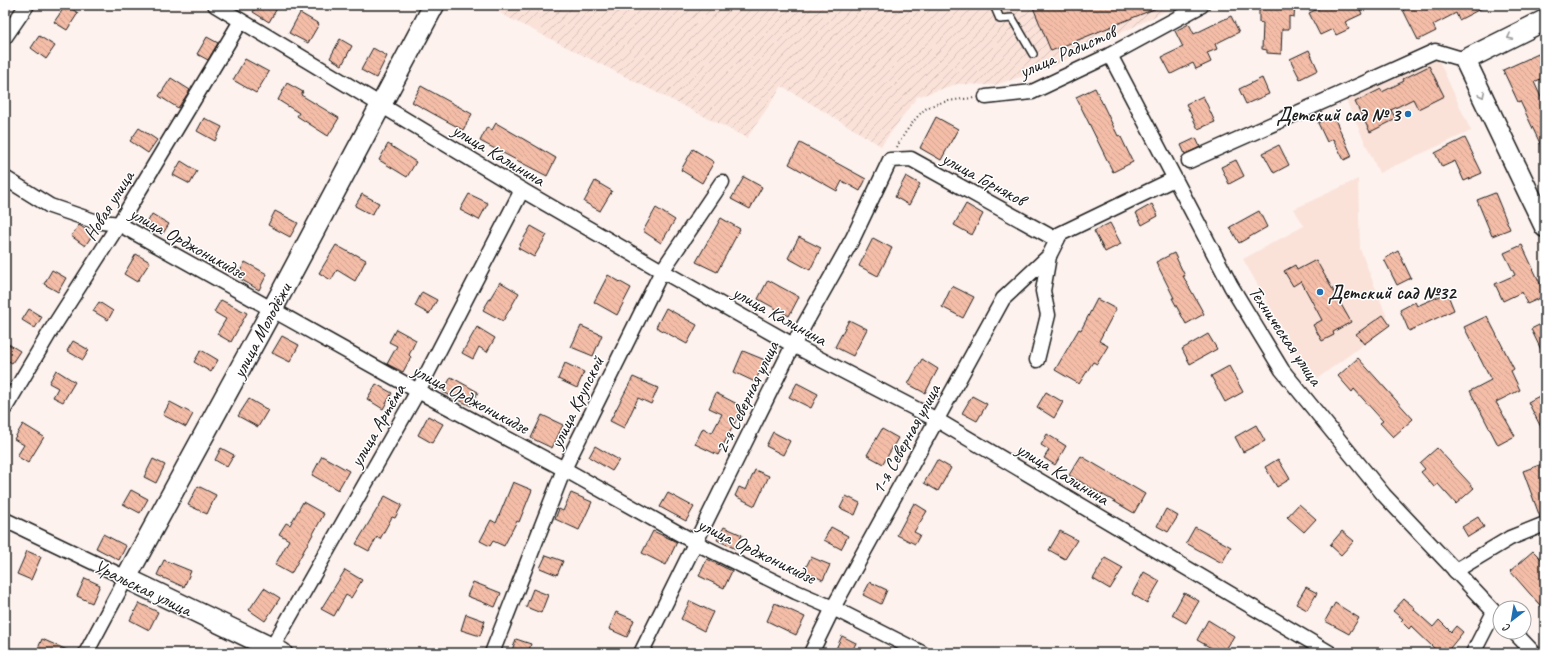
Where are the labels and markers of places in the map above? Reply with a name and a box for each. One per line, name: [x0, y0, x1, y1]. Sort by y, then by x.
place label: Детский сад № 3: [1276, 103, 1402, 127]
marker: Детский сад № 3: [1403, 109, 1413, 119]
place label: Детский сад №32: [1328, 281, 1458, 305]
marker: Детский сад №32: [1315, 287, 1325, 297]

